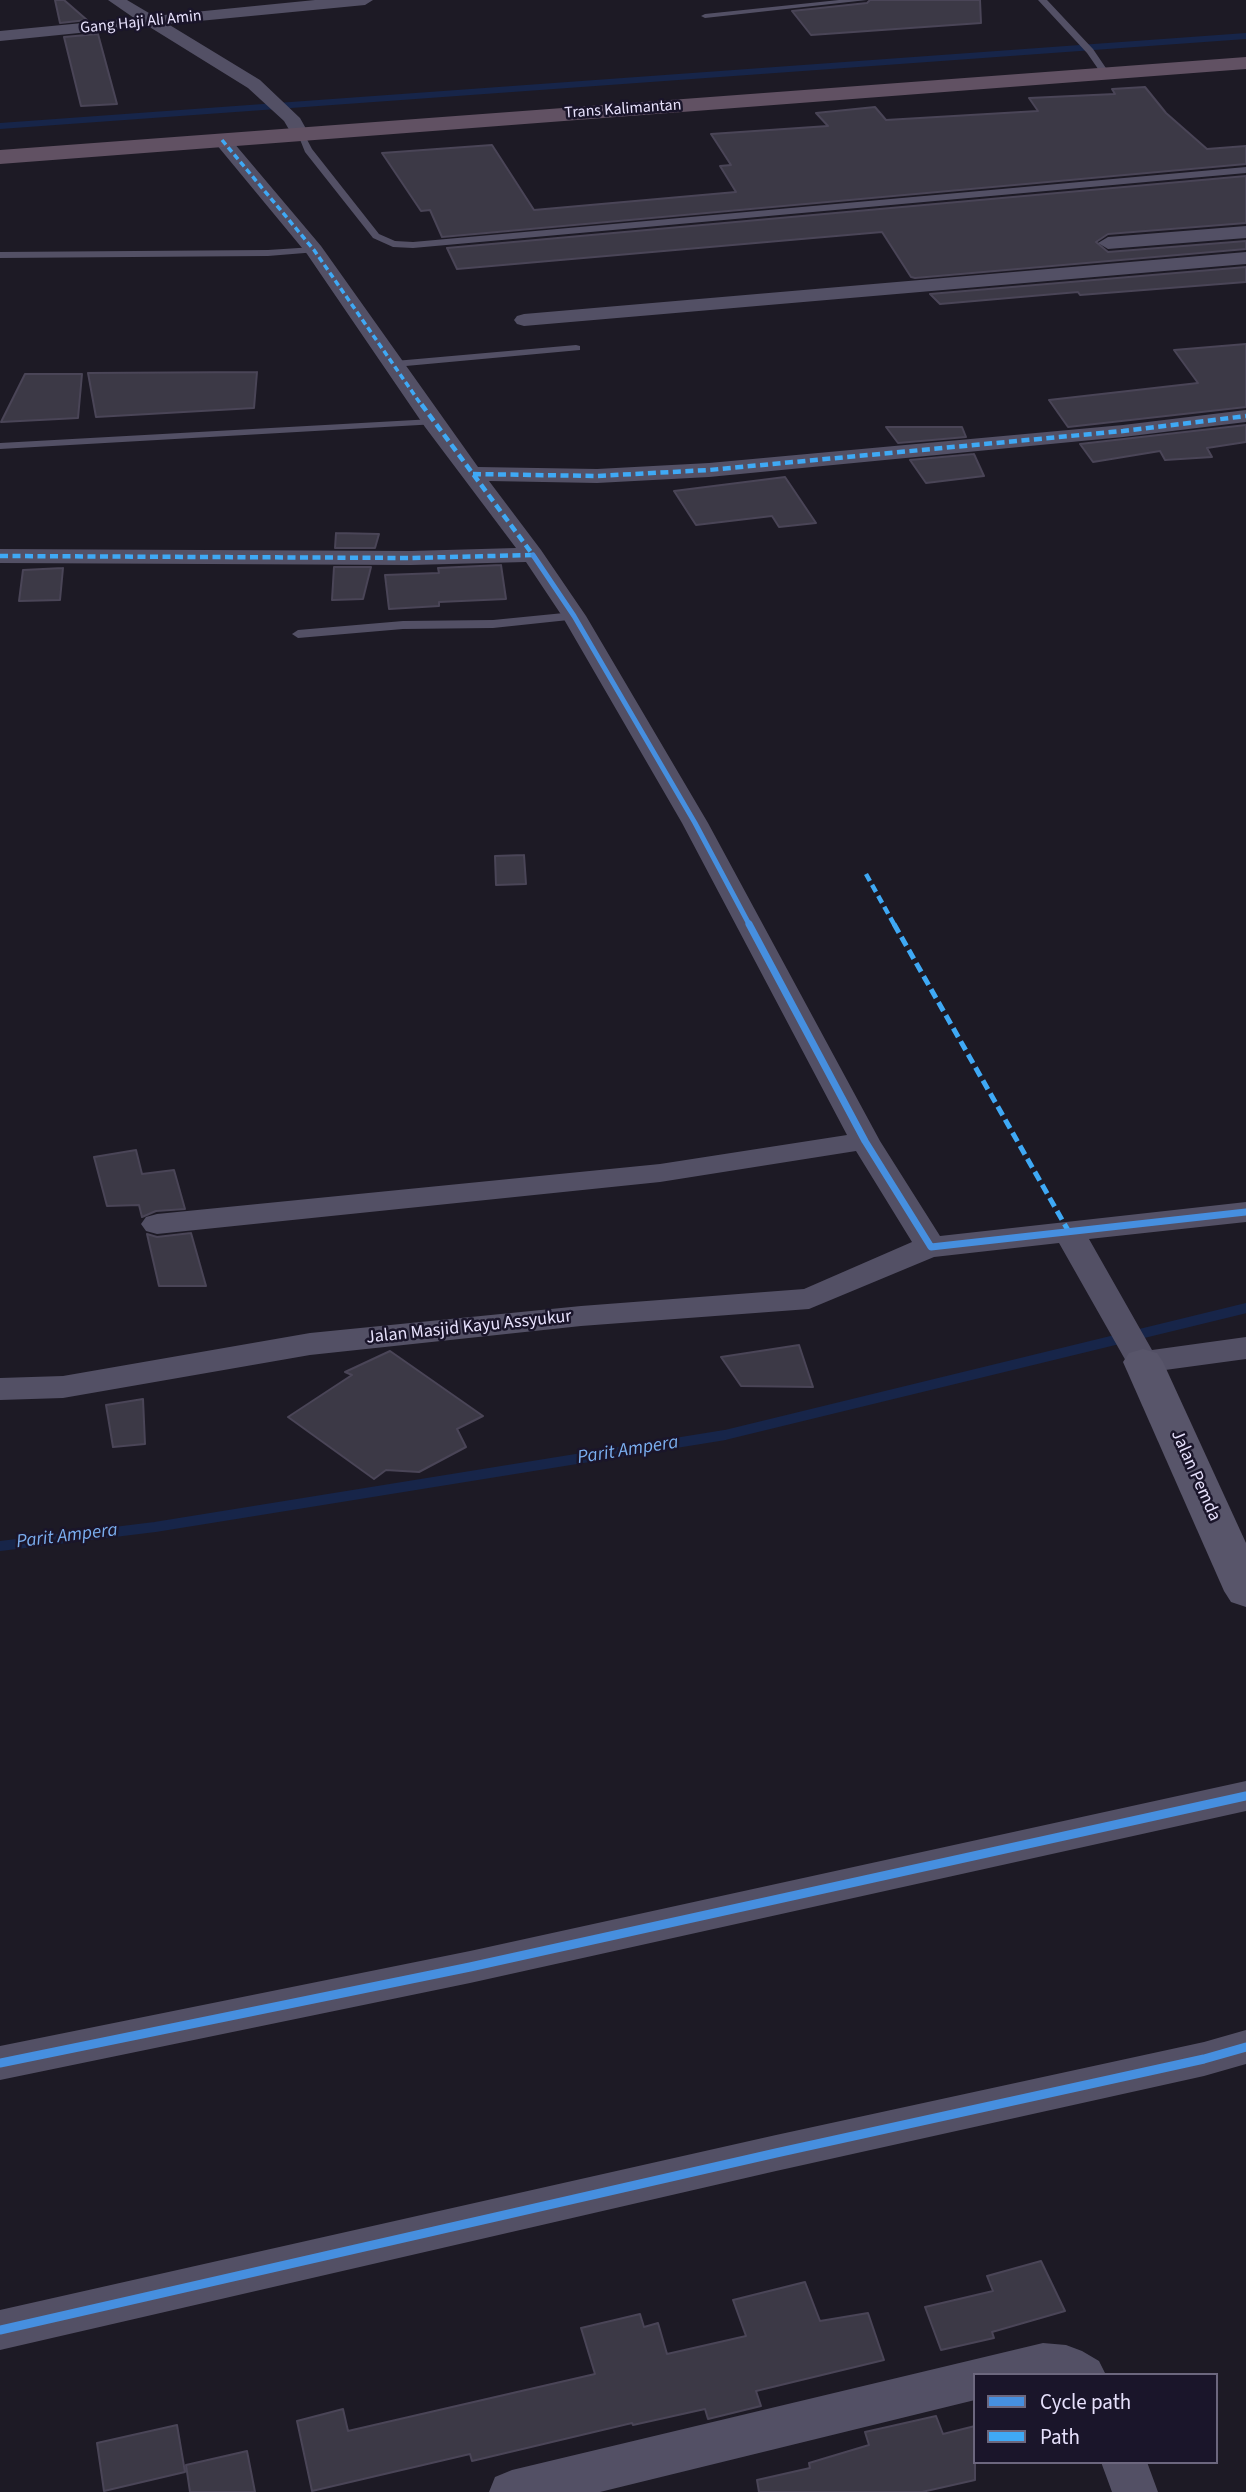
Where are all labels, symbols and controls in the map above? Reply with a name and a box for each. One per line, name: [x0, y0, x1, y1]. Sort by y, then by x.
street label: Gang Haji Ali Amin: [79, 7, 203, 39]
street label: Trans Kalimantan: [564, 96, 682, 124]
street label: Jalan Masjid Kayu Assyukur: [365, 1306, 573, 1350]
street label: Jalan Pemda: [1165, 1427, 1225, 1525]
water label: Parit Ampera: [576, 1432, 680, 1470]
water label: Parit Ampera: [15, 1519, 119, 1555]
legend: [973, 2373, 1218, 2464]
text: Cycle path: [1040, 2387, 1131, 2417]
text: Path: [1040, 2422, 1080, 2452]

